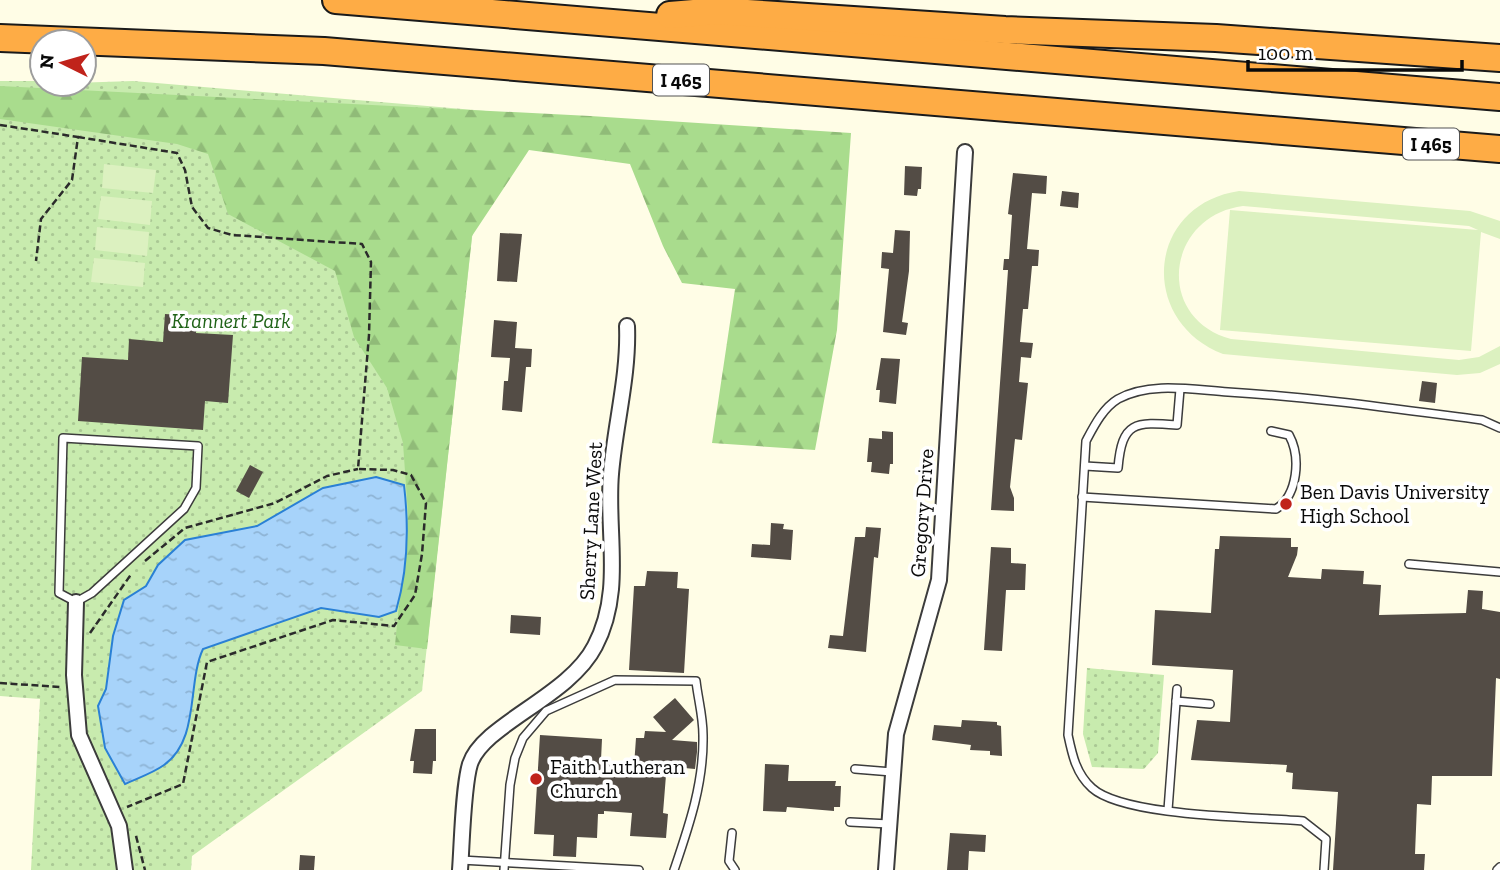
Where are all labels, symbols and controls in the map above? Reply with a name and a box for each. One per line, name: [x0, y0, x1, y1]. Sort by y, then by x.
north arrow: [28, 28, 98, 98]
scale bar: [1248, 28, 1462, 72]
text: 100 m: [1258, 40, 1313, 65]
text: N: [34, 53, 59, 70]
road number: I 465: [653, 64, 709, 96]
road number: I 465: [1403, 128, 1459, 160]
park label: Krannert Park: [171, 308, 291, 333]
street label: Sherry Lane West: [574, 441, 607, 601]
street label: Gregory Drive: [905, 448, 938, 578]
place label: Ben Davis University High School: [1300, 479, 1489, 528]
marker: Ben Davis University High School: [1278, 496, 1294, 512]
place label: Faith Lutheran Church: [550, 754, 685, 803]
marker: Faith Lutheran Church: [528, 771, 544, 787]

